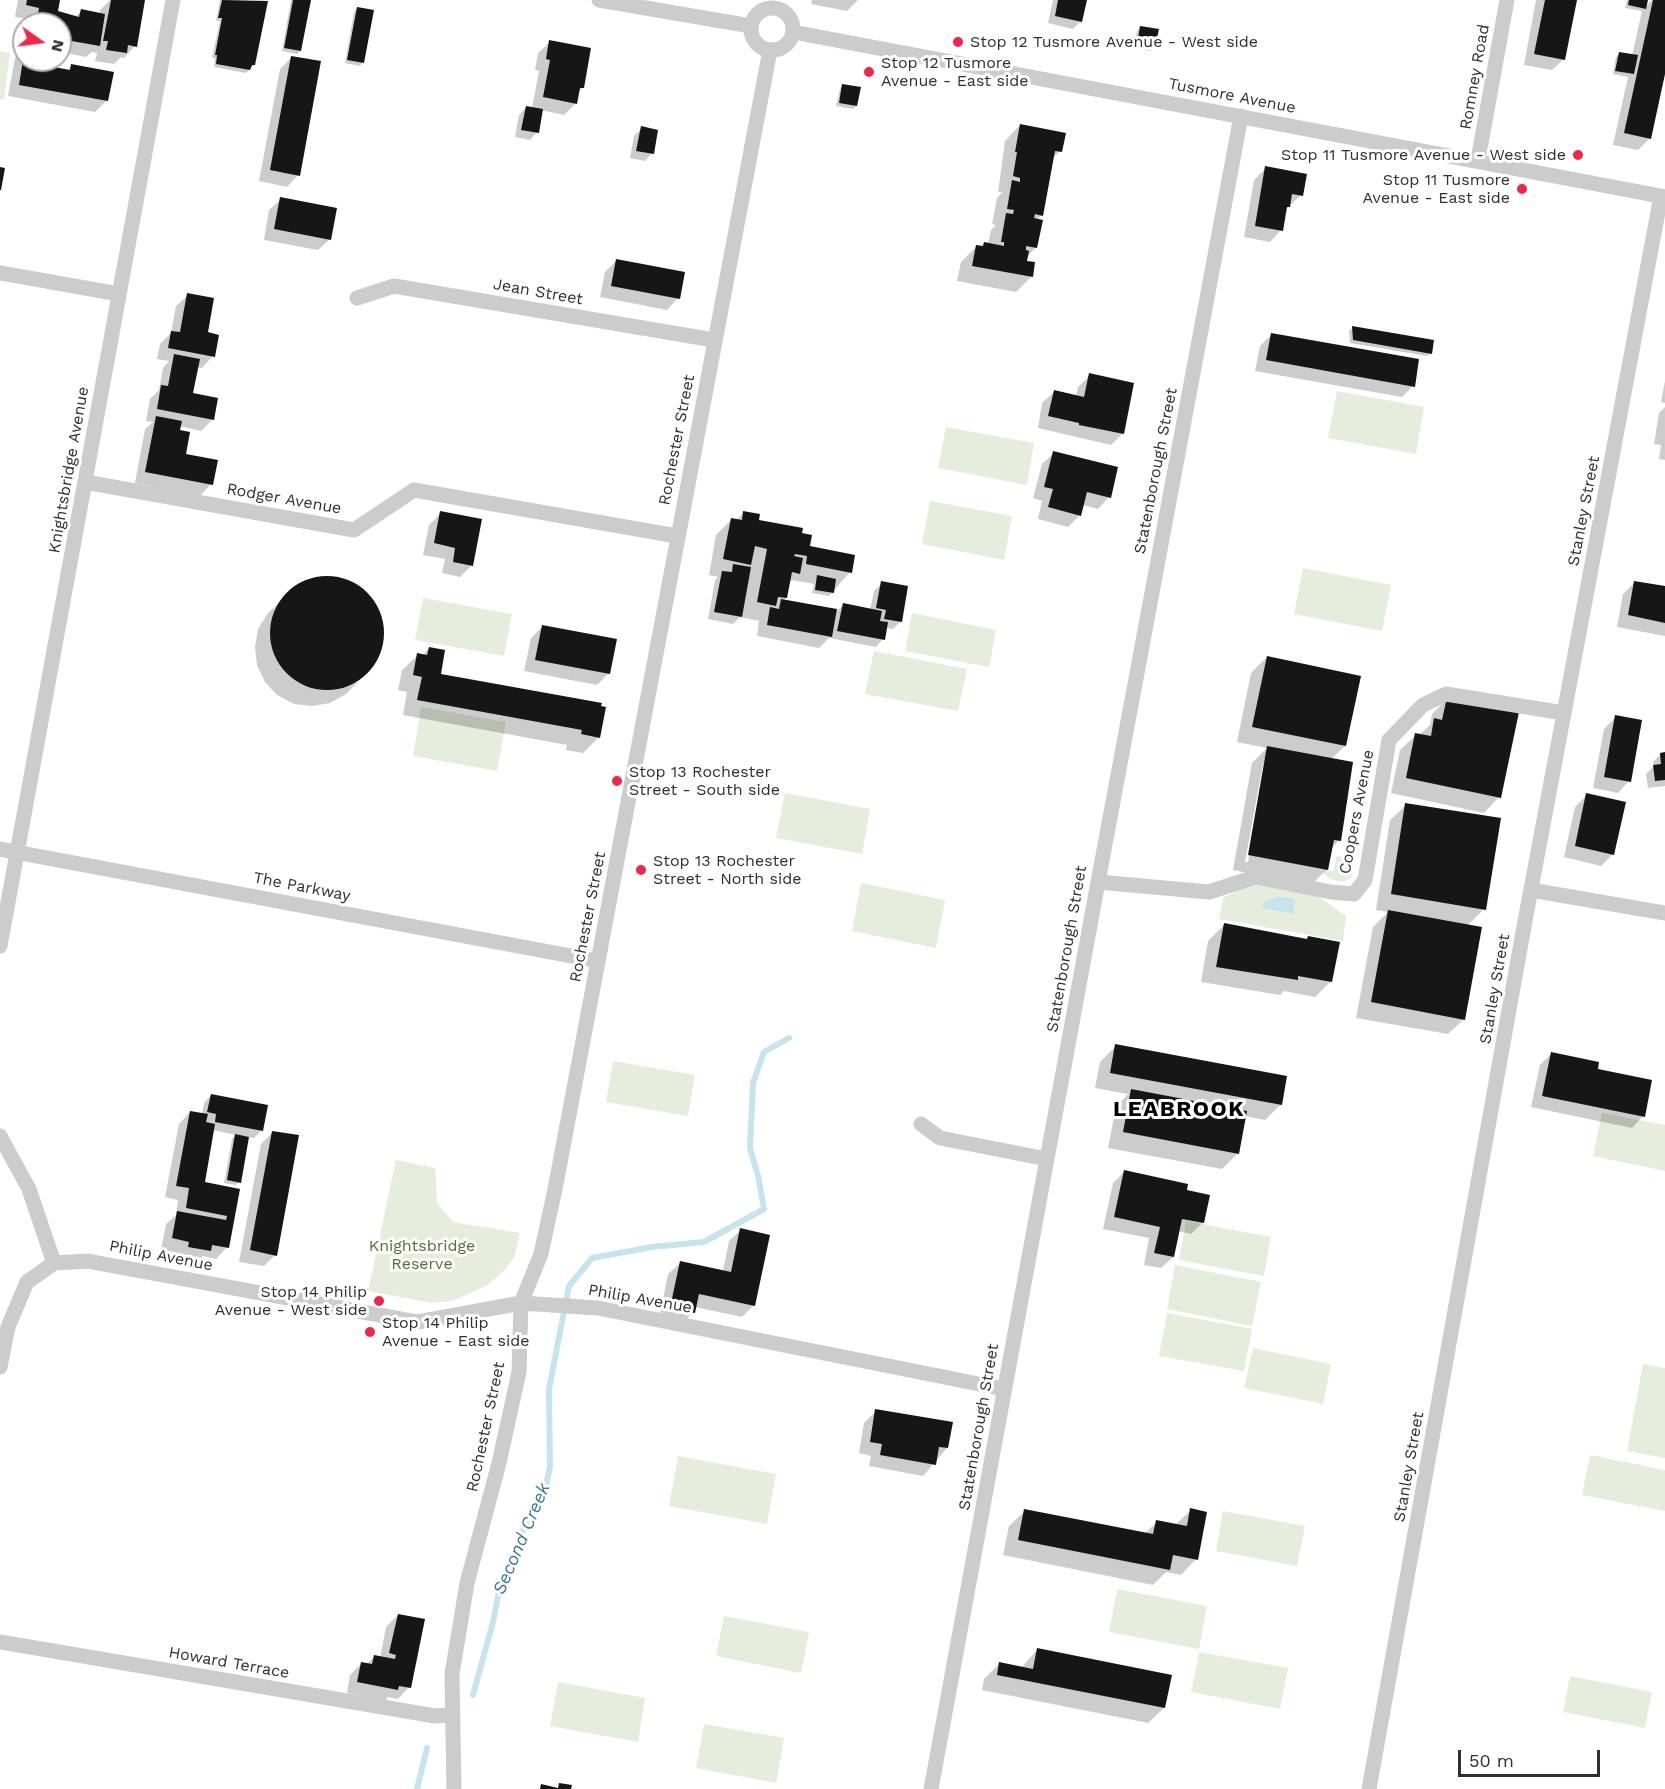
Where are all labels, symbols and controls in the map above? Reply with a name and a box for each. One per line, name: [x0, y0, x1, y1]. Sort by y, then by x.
north arrow: [12, 12, 72, 72]
street label: Romney Road: [1456, 23, 1494, 131]
place label: Stop 12 Tusmore Avenue - West side: [970, 32, 1258, 52]
marker: Stop 12 Tusmore Avenue - West side: [951, 35, 965, 49]
text: N: [47, 38, 69, 54]
place label: Stop 12 Tusmore Avenue - East side: [881, 53, 1028, 91]
marker: Stop 12 Tusmore Avenue - East side: [862, 65, 876, 79]
street label: Tusmore Avenue: [1167, 74, 1297, 118]
place label: Stop 11 Tusmore Avenue - West side: [1281, 145, 1566, 165]
marker: Stop 11 Tusmore Avenue - West side: [1571, 148, 1585, 162]
place label: Stop 11 Tusmore Avenue - East side: [1363, 170, 1510, 208]
marker: Stop 11 Tusmore Avenue - East side: [1515, 182, 1529, 196]
street label: Jean Street: [492, 275, 584, 309]
street label: Rochester Street: [655, 373, 699, 507]
street label: Knightsbridge Avenue: [45, 385, 93, 555]
street label: Statenborough Street: [1130, 386, 1182, 556]
street label: Stanley Street: [1564, 454, 1604, 568]
street label: Rodger Avenue: [225, 479, 343, 519]
street label: Coopers Avenue: [1336, 748, 1378, 876]
place label: Stop 13 Rochester Street - South side: [629, 762, 780, 800]
marker: Stop 13 Rochester Street - South side: [610, 774, 624, 788]
street label: Rochester Street: [566, 850, 610, 984]
place label: Stop 13 Rochester Street - North side: [653, 851, 802, 889]
marker: Stop 13 Rochester Street - North side: [634, 863, 648, 877]
street label: Statenborough Street: [1043, 864, 1091, 1034]
street label: The Parkway: [252, 868, 352, 906]
street label: Stanley Street: [1476, 932, 1514, 1046]
district label: LEABROOK: [1113, 1097, 1245, 1123]
park label: Knightsbridge Reserve: [369, 1236, 475, 1274]
street label: Philip Avenue: [108, 1237, 214, 1275]
street label: Philip Avenue: [587, 1280, 693, 1318]
place label: Stop 14 Philip Avenue - West side: [215, 1282, 367, 1320]
marker: Stop 14 Philip Avenue - West side: [372, 1294, 386, 1308]
place label: Stop 14 Philip Avenue - East side: [382, 1313, 529, 1351]
marker: Stop 14 Philip Avenue - East side: [363, 1325, 377, 1339]
street label: Statenborough Street: [955, 1342, 1003, 1512]
street label: Rochester Street: [463, 1360, 509, 1494]
street label: Stanley Street: [1390, 1410, 1428, 1524]
water label: Second Creek: [489, 1480, 555, 1598]
street label: Howard Terrace: [167, 1643, 291, 1683]
scale bar: [1461, 1738, 1604, 1776]
text: 50 m: [1469, 1750, 1514, 1771]

